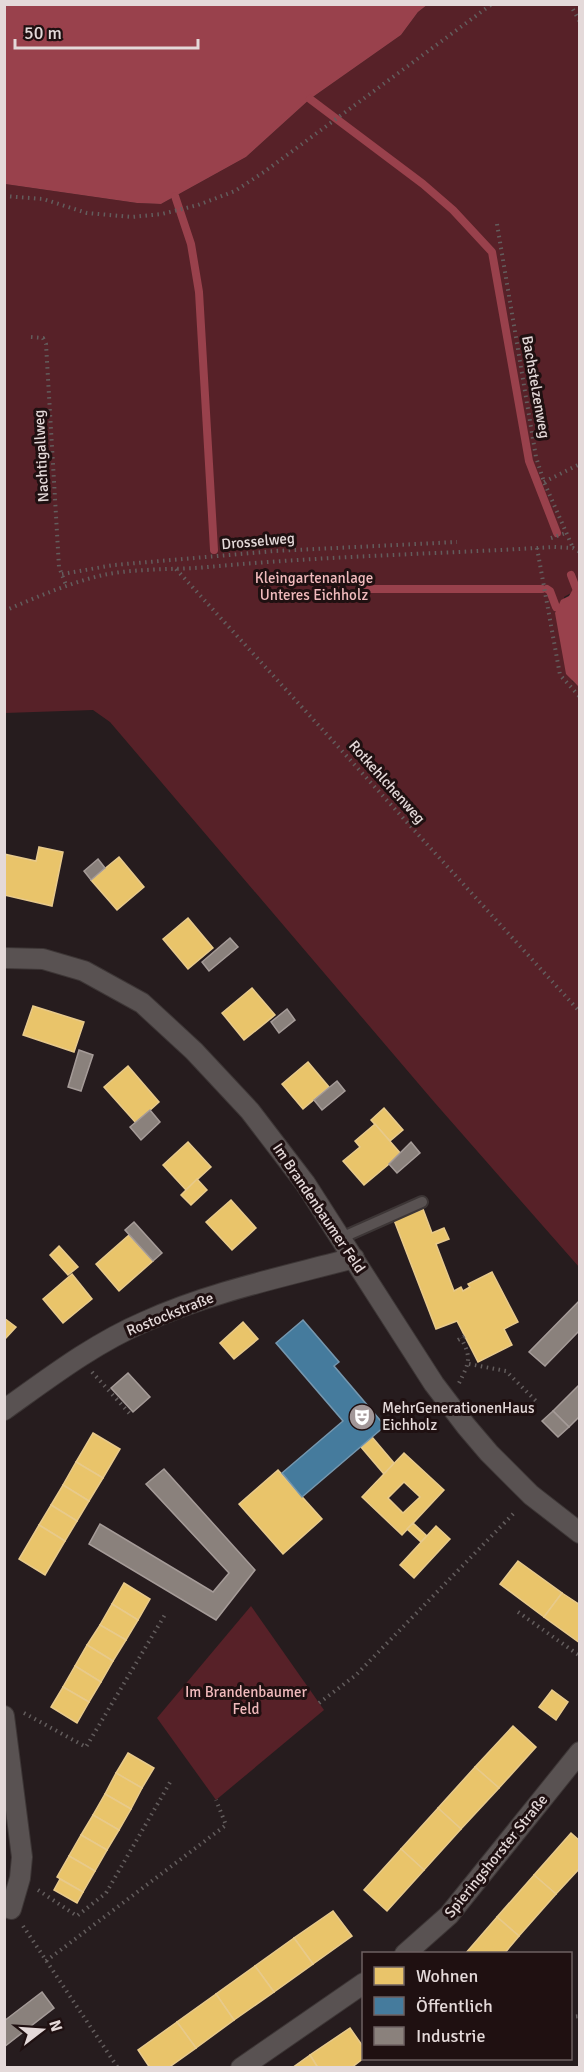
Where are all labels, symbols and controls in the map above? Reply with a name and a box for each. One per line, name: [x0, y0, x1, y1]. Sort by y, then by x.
scale bar: [15, 12, 198, 50]
text: 50 m: [24, 22, 62, 44]
street label: Bachstelzenweg: [518, 334, 554, 440]
street label: Nachtigallweg: [30, 409, 52, 503]
street label: Drosselweg: [220, 529, 296, 553]
park label: Kleingartenanlage Unteres Eichholz: [255, 569, 373, 604]
street label: Rotkehlchenweg: [345, 737, 429, 827]
street label: Im Brandenbaumer Feld: [269, 1140, 369, 1276]
street label: Rostockstraße: [124, 1288, 216, 1340]
place label: MehrGenerationenHaus Eichholz: [382, 1399, 535, 1434]
theatre icon: MehrGenerationenHaus Eichholz: [347, 1402, 377, 1432]
park label: Im Brandenbaumer Feld: [185, 1683, 308, 1718]
street label: Spieringshorster Straße: [441, 1791, 551, 1921]
legend: [362, 1952, 572, 2060]
text: Wohnen: [416, 1965, 478, 1987]
text: Öffentlich: [416, 1995, 493, 2017]
north arrow: [12, 2000, 72, 2060]
text: N: [44, 2018, 67, 2034]
text: Industrie: [416, 2025, 486, 2047]

